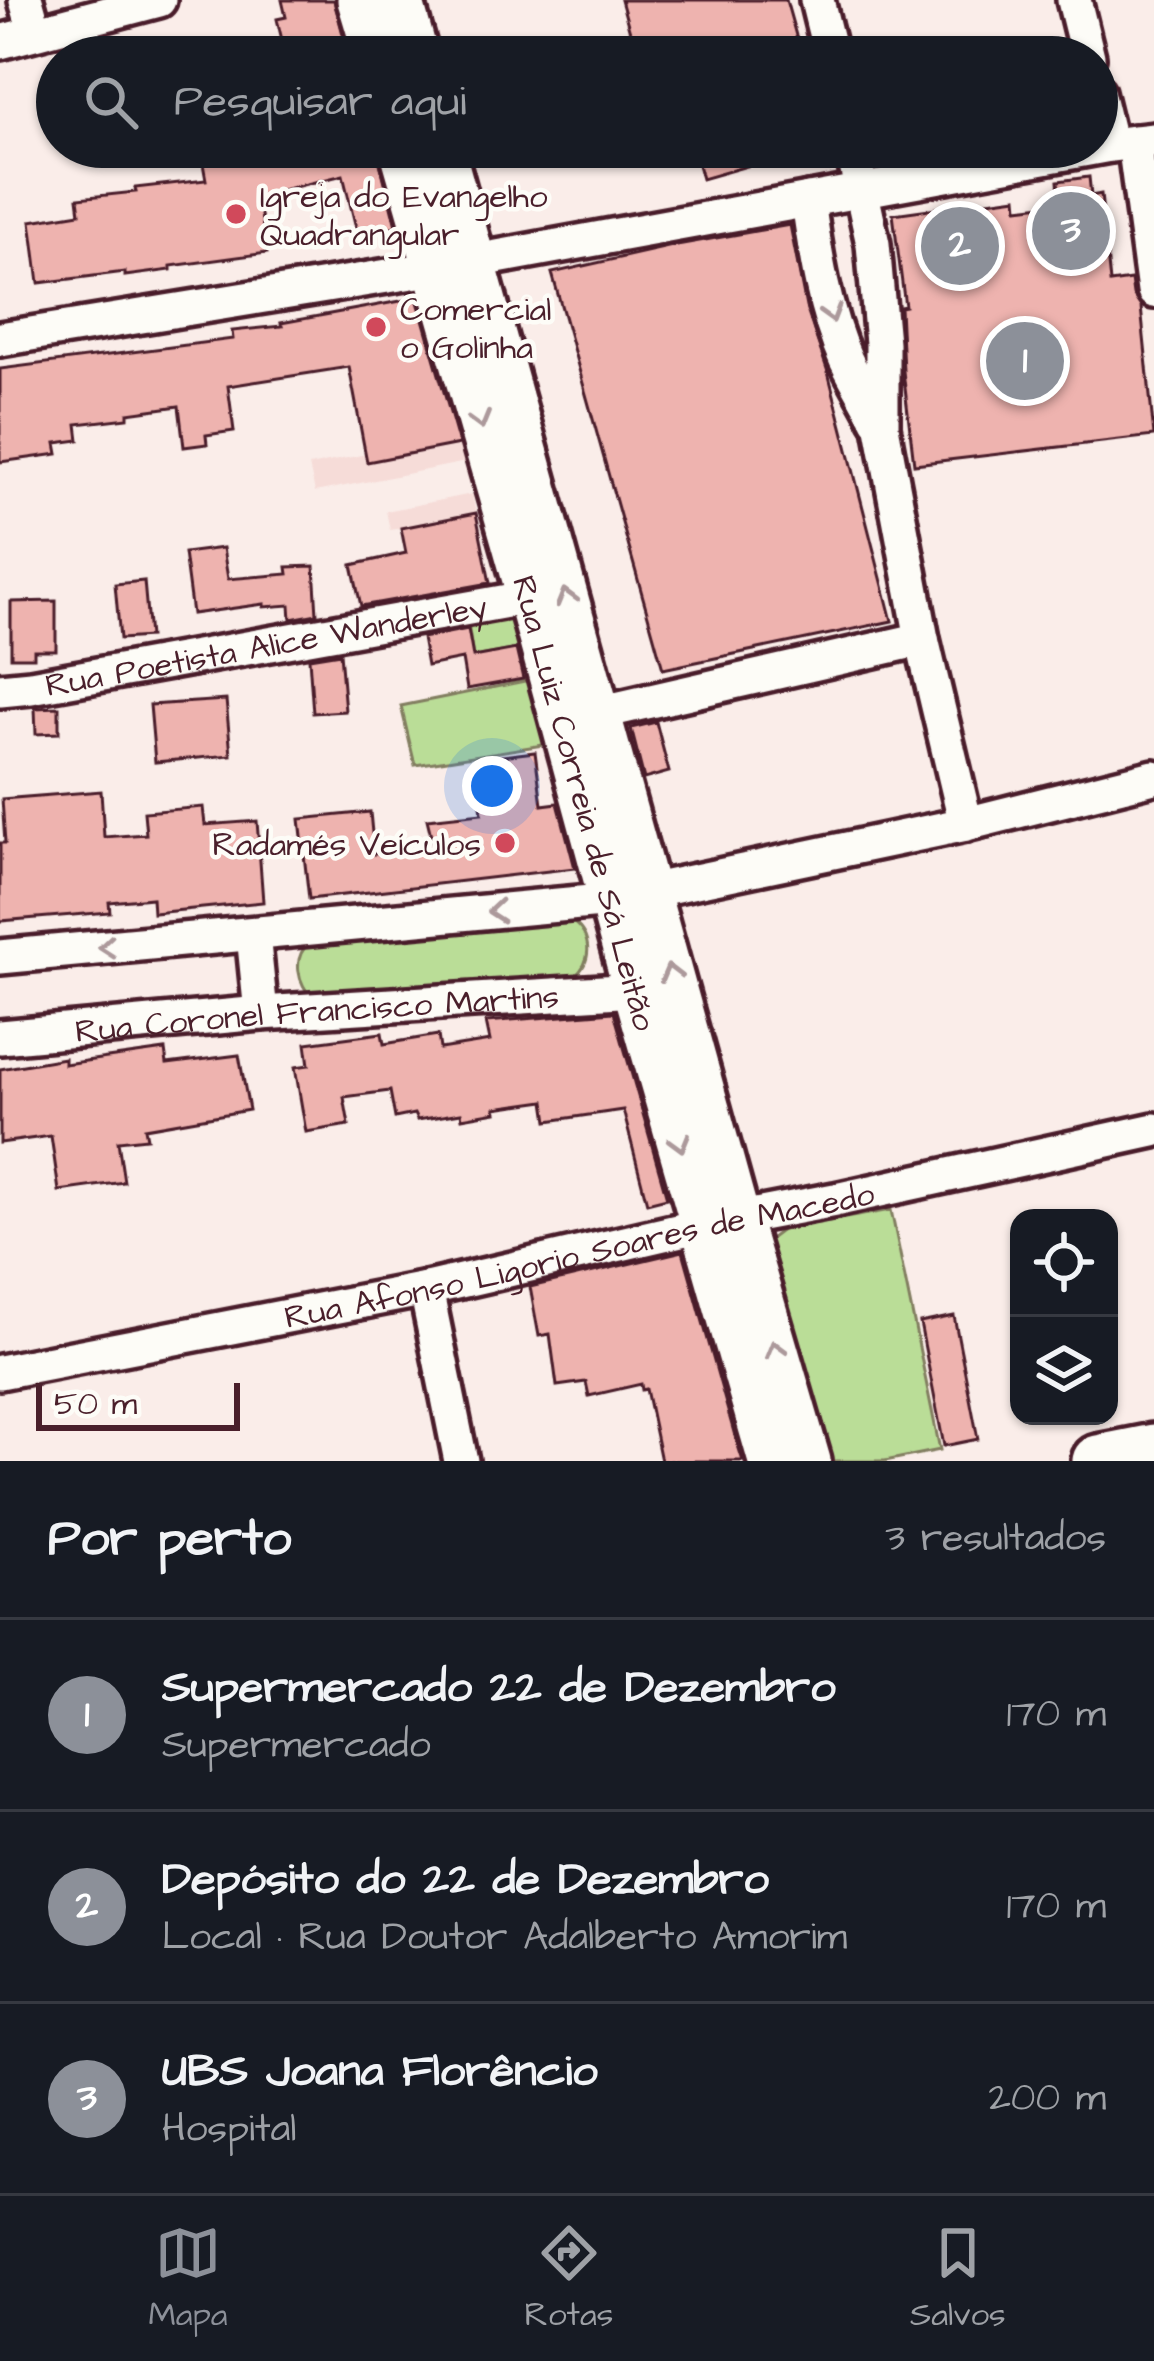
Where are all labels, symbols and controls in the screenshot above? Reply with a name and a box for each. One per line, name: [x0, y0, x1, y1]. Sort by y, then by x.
search box: [36, 36, 1118, 168]
icon: search: [78, 69, 144, 135]
text: Pesquisar aqui: [174, 71, 466, 133]
place label: Igreja do Evangelho Quadrangular: [260, 174, 548, 260]
pin: 3: [1032, 186, 1110, 276]
marker: Igreja do Evangelho Quadrangular: [223, 201, 249, 227]
pin: 2: [921, 201, 999, 291]
place label: Comercial o Golinha: [400, 287, 552, 371]
one-way arrow: [817, 303, 842, 324]
marker: Comercial o Golinha: [363, 314, 389, 340]
pin: 1: [986, 316, 1064, 406]
one-way arrow: [466, 410, 491, 431]
street label: Rua Luiz Correia de Sá Leitão: [500, 571, 668, 1037]
street label: Rua Poetista Alice Wanderley: [42, 584, 491, 709]
one-way arrow: [556, 587, 581, 608]
your location: [462, 756, 522, 816]
place label: Radamés Veículos: [212, 822, 481, 868]
marker: Radamés Veículos: [492, 830, 518, 856]
one-way arrow: [486, 898, 505, 923]
one-way arrow: [97, 934, 116, 959]
one-way arrow: [659, 963, 684, 984]
street label: Rua Coronel Francisco Martins: [73, 974, 560, 1055]
one-way arrow: [665, 1132, 690, 1153]
street label: Rua Afonso Ligorio Soares de Macedo: [281, 1171, 879, 1341]
map controls: [1010, 1209, 1118, 1425]
button: locate: [1010, 1209, 1118, 1317]
button: layers: [1010, 1317, 1118, 1425]
one-way arrow: [764, 1339, 789, 1360]
scale bar: [36, 1377, 240, 1430]
text: 50 m: [54, 1381, 137, 1427]
text: Por perto: [48, 1504, 291, 1575]
text: 3 resultados: [885, 1512, 1106, 1566]
text: Supermercado 22 de Dezembro: [162, 1657, 836, 1719]
text: 1: [85, 1688, 90, 1742]
text: 170 m: [1006, 1688, 1106, 1742]
text: Supermercado: [162, 1719, 431, 1773]
text: Depósito do 22 de Dezembro: [162, 1849, 769, 1911]
text: 2: [76, 1880, 98, 1934]
text: 170 m: [1006, 1880, 1106, 1934]
text: Local · Rua Doutor Adalberto Amorim: [162, 1911, 847, 1965]
text: UBS Joana Florêncio: [162, 2041, 597, 2103]
text: 3: [77, 2072, 97, 2126]
text: 200 m: [989, 2072, 1106, 2126]
text: Hospital: [162, 2103, 296, 2157]
tab: Mapa: [148, 2220, 228, 2338]
tab: Rotas: [524, 2220, 613, 2338]
tab: Salvos: [910, 2220, 1006, 2338]

